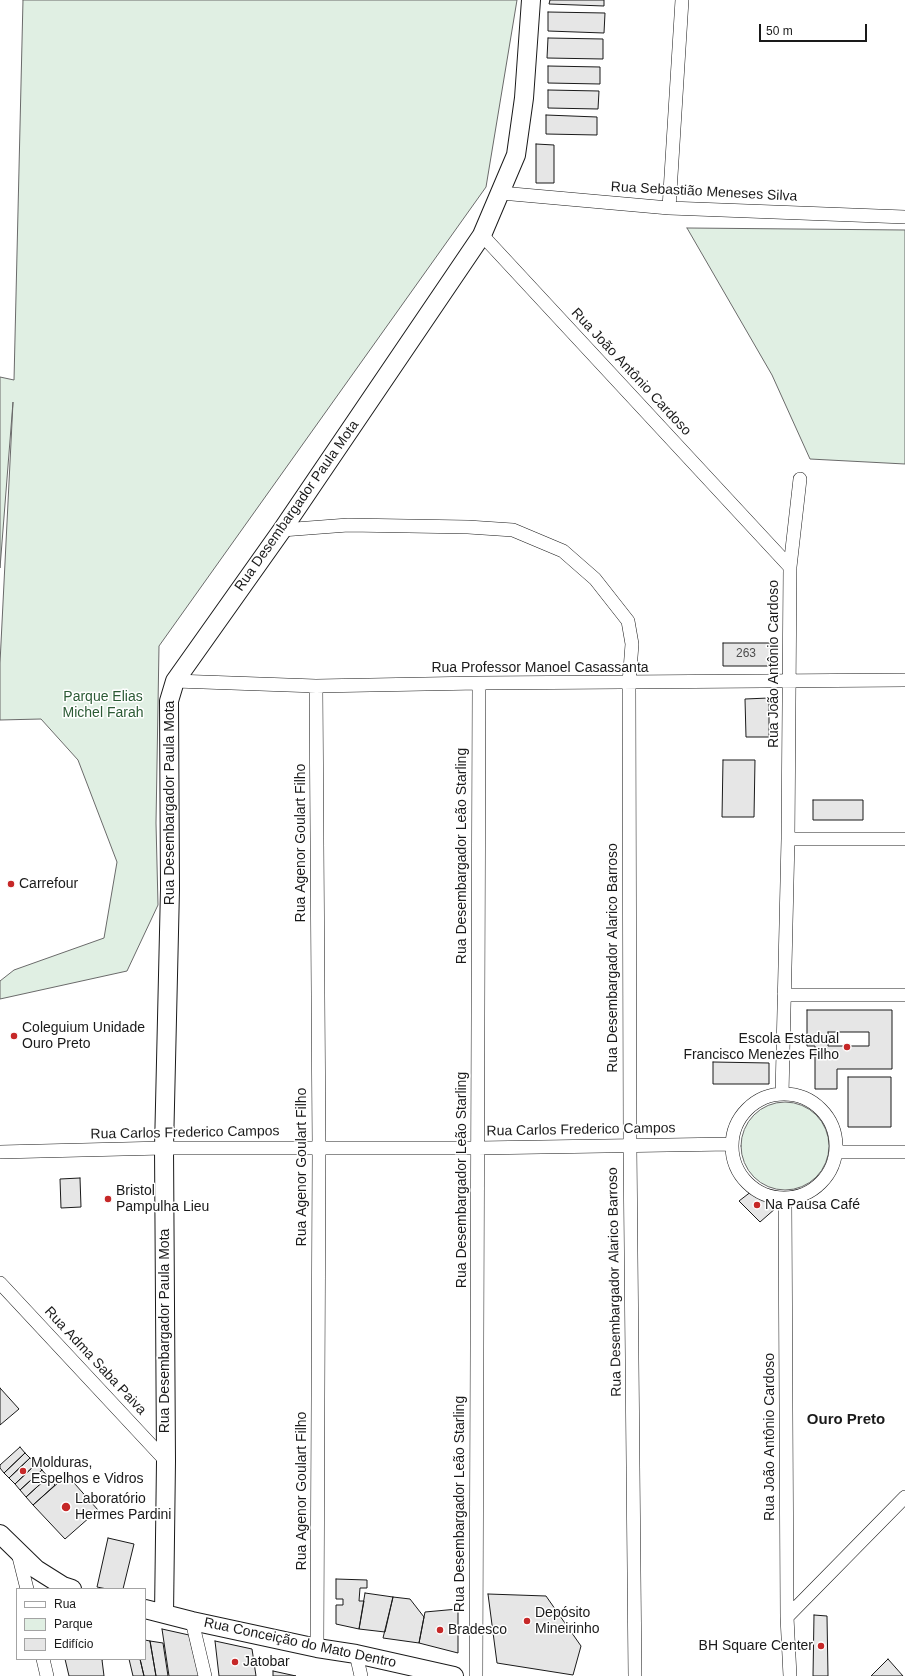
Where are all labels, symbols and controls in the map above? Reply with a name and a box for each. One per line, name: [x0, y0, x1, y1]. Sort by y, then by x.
scale bar: [761, 16, 869, 42]
text: 50 m: [766, 24, 793, 38]
street label: Rua Sebastião Meneses Silva: [610, 179, 798, 205]
street label: Rua João Antônio Cardoso: [568, 305, 694, 439]
street label: Rua Desembargador Paula Mota: [231, 417, 363, 595]
street label: Rua João Antônio Cardoso: [766, 580, 782, 748]
house number: 263: [736, 647, 756, 661]
street label: Rua Professor Manoel Casassanta: [431, 660, 649, 676]
park label: Parque Elias Michel Farah: [63, 689, 143, 722]
street label: Rua Desembargador Paula Mota: [162, 701, 178, 905]
street label: Rua Desembargador Leão Starling: [454, 748, 470, 964]
street label: Rua Agenor Goulart Filho: [293, 764, 309, 922]
street label: Rua Desembargador Alarico Barroso: [605, 843, 621, 1073]
place label: Carrefour: [19, 876, 78, 892]
marker: Carrefour: [6, 879, 16, 889]
place label: Coleguium Unidade Ouro Preto: [22, 1020, 145, 1052]
marker: Coleguium Unidade Ouro Preto: [9, 1031, 19, 1041]
place label: Escola Estadual Francisco Menezes Filho: [683, 1031, 839, 1064]
marker: Escola Estadual Francisco Menezes Filho: [842, 1042, 852, 1052]
street label: Rua Desembargador Leão Starling: [454, 1072, 470, 1288]
street label: Rua Agenor Goulart Filho: [294, 1088, 310, 1246]
street label: Rua Carlos Frederico Campos: [486, 1120, 676, 1140]
street label: Rua Carlos Frederico Campos: [90, 1123, 280, 1143]
street label: Rua Desembargador Alarico Barroso: [605, 1167, 625, 1397]
place label: Bristol Pampulha Lieu: [116, 1183, 209, 1216]
marker: Bristol Pampulha Lieu: [103, 1194, 113, 1204]
place label: Na Pausa Café: [765, 1197, 860, 1213]
marker: Na Pausa Café: [752, 1200, 762, 1210]
street label: Rua Desembargador Paula Mota: [157, 1229, 173, 1433]
street label: Rua Adma Saba Paiva: [41, 1303, 149, 1419]
street label: Rua João Antônio Cardoso: [762, 1353, 778, 1521]
street label: Rua Desembargador Leão Starling: [452, 1396, 468, 1612]
district label: Ouro Preto: [807, 1411, 885, 1429]
street label: Rua Agenor Goulart Filho: [294, 1412, 310, 1570]
place label: Molduras, Espelhos e Vidros: [31, 1455, 144, 1488]
marker: Molduras, Espelhos e Vidros: [18, 1466, 28, 1476]
place label: Laboratório Hermes Pardini: [75, 1491, 171, 1524]
marker: Laboratório Hermes Pardini: [60, 1501, 72, 1513]
legend: [16, 1588, 146, 1660]
text: Rua: [54, 1597, 76, 1611]
place label: Depósito Mineirinho: [535, 1605, 600, 1638]
street label: Rua Conceição do Mato Dentro: [202, 1614, 398, 1672]
marker: Depósito Mineirinho: [522, 1616, 532, 1626]
text: Parque: [54, 1617, 93, 1631]
place label: Bradesco: [448, 1622, 507, 1638]
marker: Bradesco: [435, 1625, 445, 1635]
text: Edifício: [54, 1637, 93, 1651]
place label: BH Square Center: [699, 1638, 813, 1654]
marker: BH Square Center: [816, 1641, 826, 1651]
place label: Jatobar: [243, 1654, 290, 1670]
marker: Jatobar: [230, 1657, 240, 1667]

